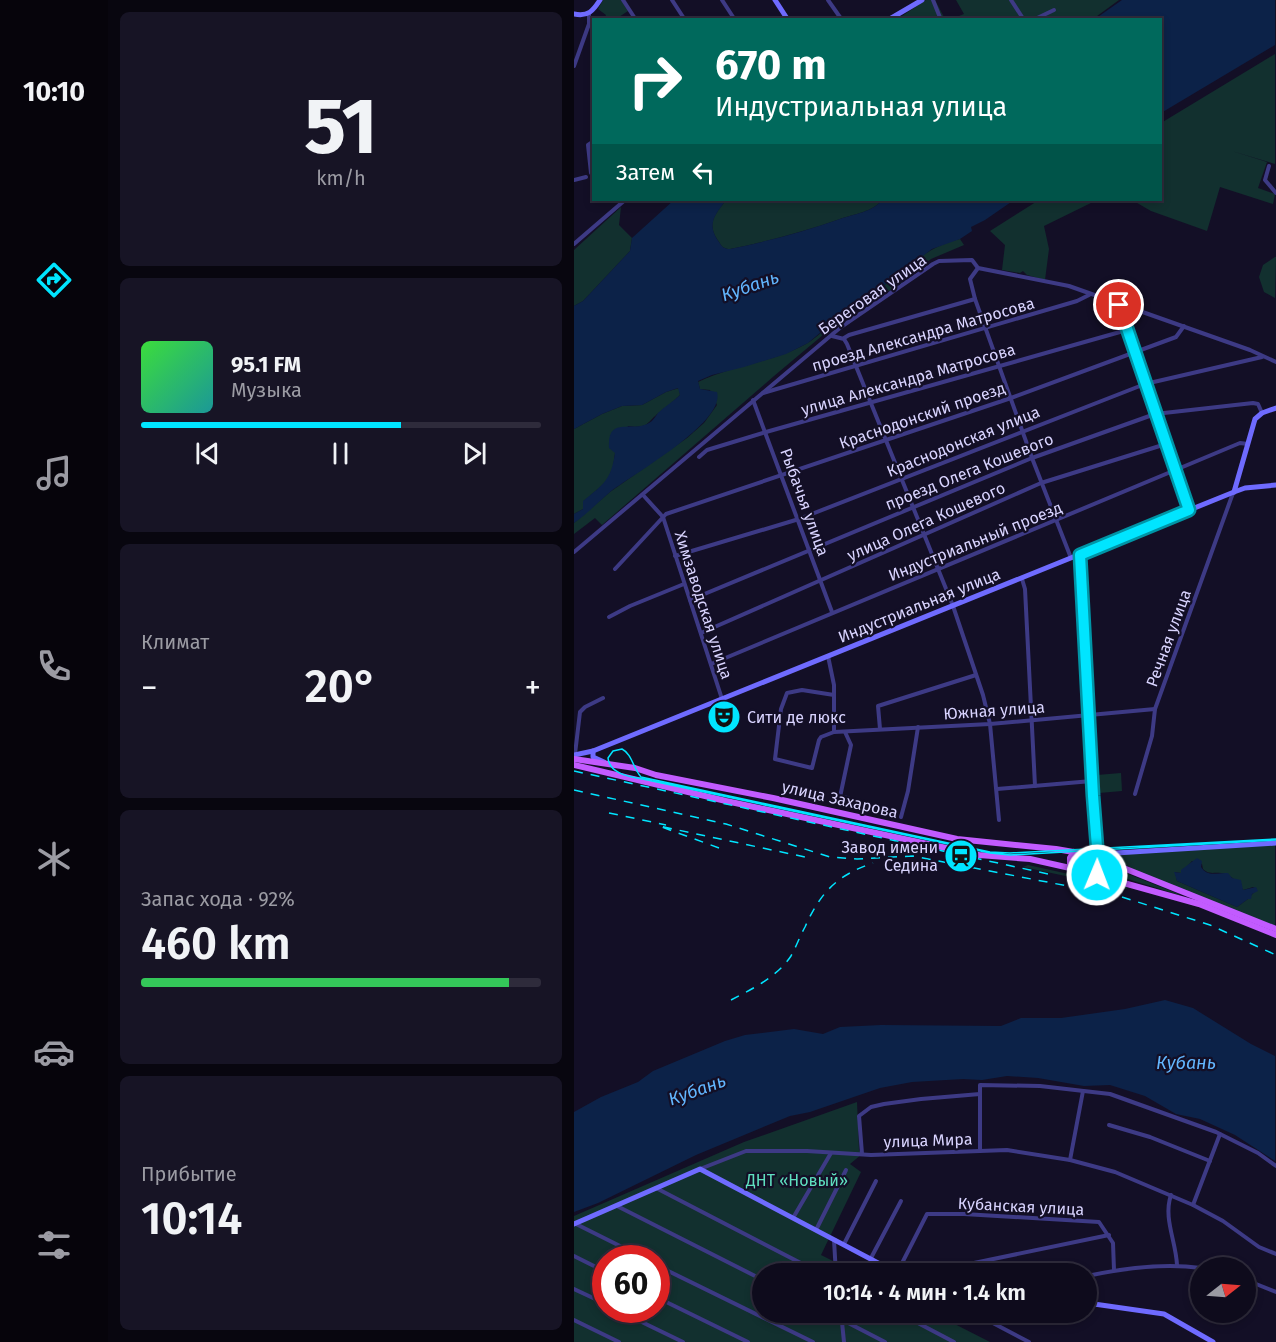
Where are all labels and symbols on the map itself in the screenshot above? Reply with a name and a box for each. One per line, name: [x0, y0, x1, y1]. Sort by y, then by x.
street label: Береговая улица: [815, 250, 930, 339]
water label: Кубань: [718, 266, 782, 306]
pin: [1093, 279, 1144, 330]
street label: проезд Александра Матросова: [810, 294, 1037, 375]
street label: улица Александра Матросова: [799, 340, 1018, 419]
street label: Краснодонский проезд: [837, 378, 1008, 453]
street label: Краснодонская улица: [884, 402, 1043, 481]
street label: проезд Олега Кошевого: [882, 429, 1056, 514]
street label: Рыбачья улица: [776, 446, 833, 559]
street label: улица Олега Кошевого: [844, 478, 1008, 565]
street label: Индустриальный проезд: [886, 498, 1065, 585]
street label: Химзаводская улица: [671, 529, 736, 682]
street label: Индустриальная улица: [835, 564, 1003, 647]
street label: Речная улица: [1142, 587, 1195, 689]
street label: Южная улица: [943, 697, 1045, 724]
theatre icon: Сити де люкс: [706, 699, 742, 735]
place label: Сити де люкс: [747, 708, 846, 727]
street label: улица Захарова: [780, 777, 900, 822]
place label: Завод имени Седина: [842, 838, 938, 875]
station icon: Завод имени Седина: [943, 838, 979, 874]
position arrow: [1065, 843, 1129, 907]
water label: Кубань: [1156, 1052, 1216, 1074]
water label: Кубань: [665, 1069, 729, 1111]
street label: улица Мира: [883, 1129, 973, 1152]
park label: ДНТ «Новый»: [745, 1171, 848, 1190]
street label: Кубанская улица: [957, 1194, 1085, 1219]
speed limit sign: 60: [592, 1245, 670, 1323]
north arrow: [1190, 1257, 1256, 1323]

